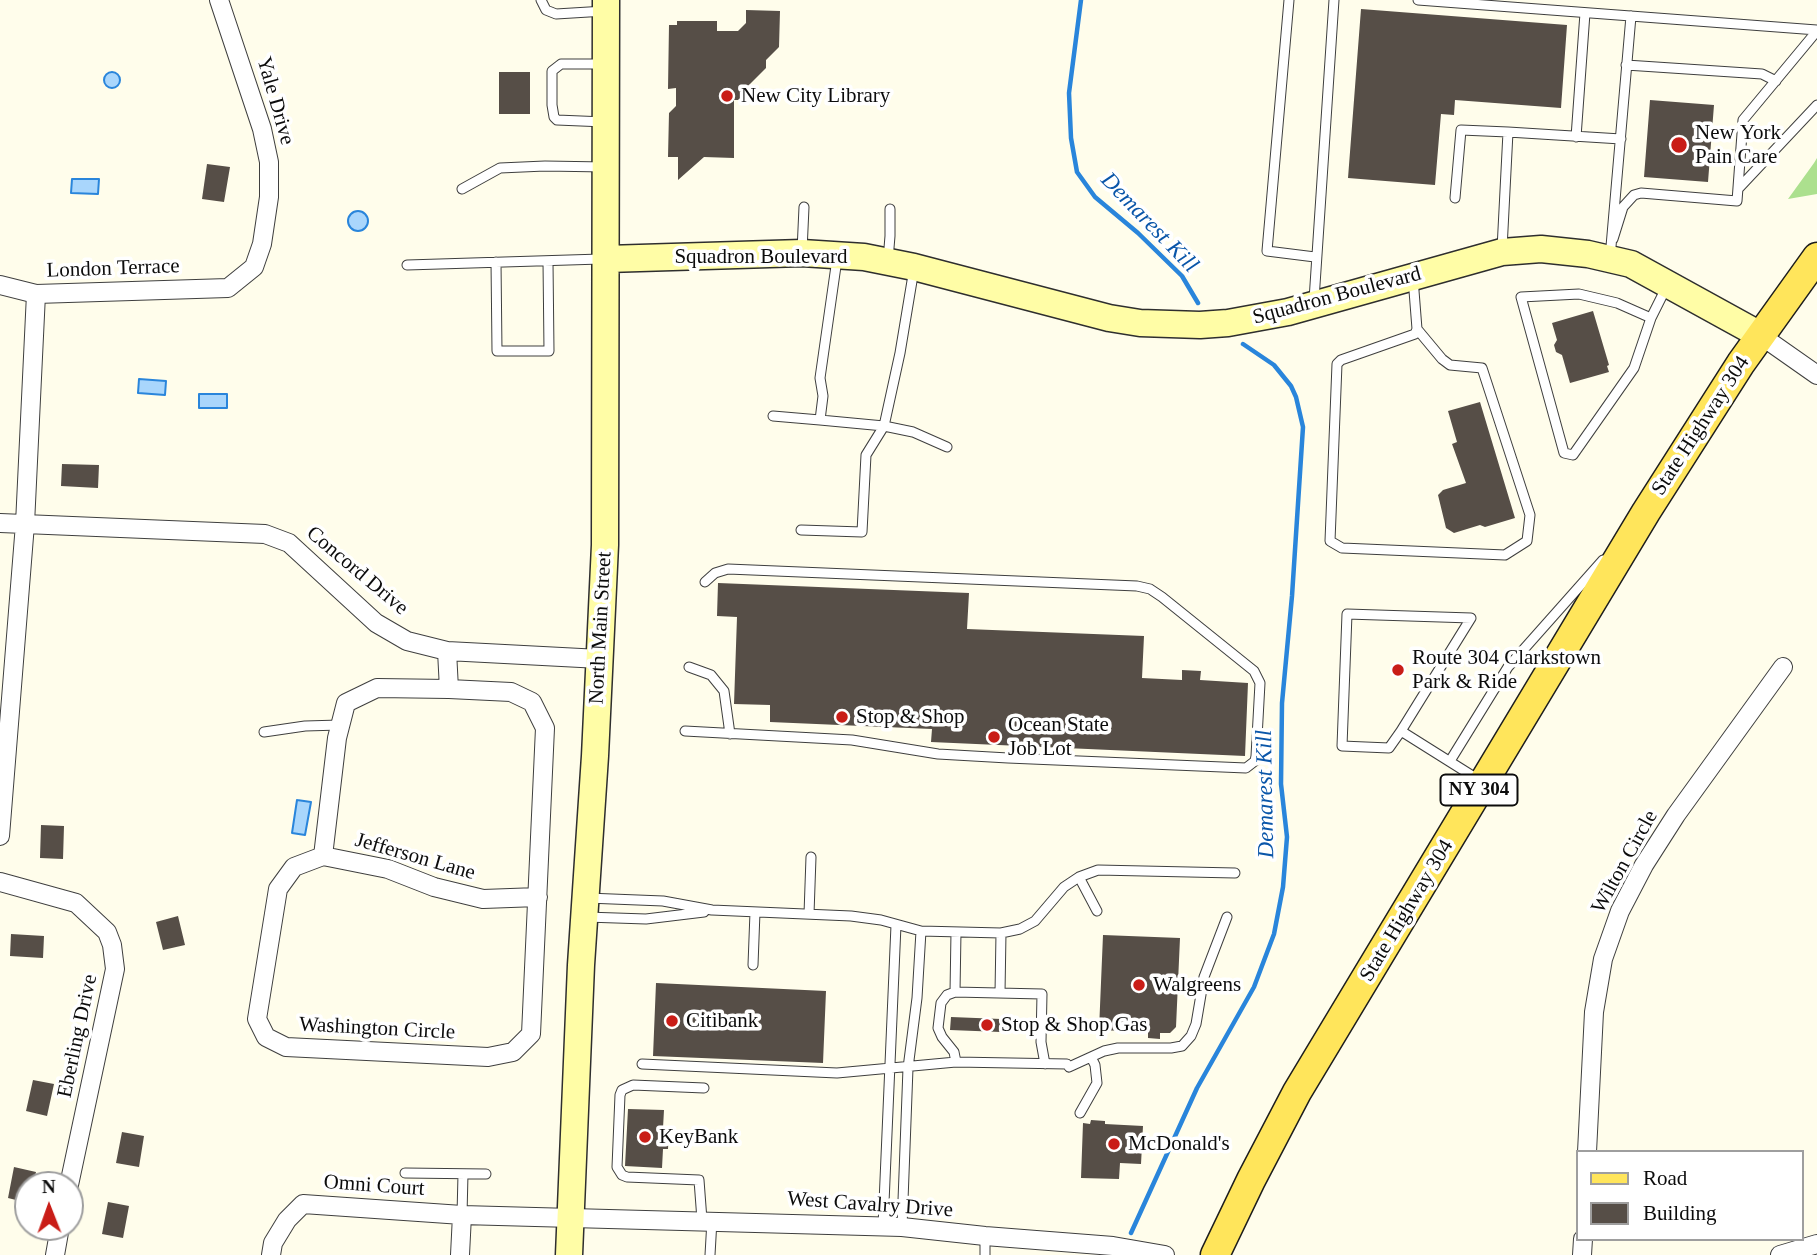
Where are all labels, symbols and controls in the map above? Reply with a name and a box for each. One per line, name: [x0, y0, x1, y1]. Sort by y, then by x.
street label: Yale Drive: [250, 54, 300, 148]
place label: New City Library: [741, 83, 890, 109]
marker: New City Library: [719, 88, 735, 104]
place label: New York Pain Care: [1695, 120, 1781, 170]
marker: New York Pain Care: [1669, 135, 1689, 155]
water label: Demarest Kill: [1094, 167, 1204, 279]
street label: Squadron Boulevard: [674, 244, 848, 270]
street label: London Terrace: [46, 254, 180, 284]
street label: Squadron Boulevard: [1250, 261, 1424, 331]
street label: State Highway 304: [1647, 352, 1755, 500]
street label: Concord Drive: [301, 521, 413, 621]
street label: North Main Street: [584, 551, 618, 705]
place label: Route 304 Clarkstown Park & Ride: [1412, 645, 1601, 695]
marker: Route 304 Clarkstown Park & Ride: [1390, 662, 1406, 678]
place label: Stop & Shop: [856, 704, 965, 730]
marker: Stop & Shop: [834, 709, 850, 725]
place label: Ocean State Job Lot: [1008, 712, 1109, 762]
marker: Ocean State Job Lot: [986, 729, 1002, 745]
water label: Demarest Kill: [1251, 729, 1281, 859]
road number: NY 304: [1440, 775, 1518, 806]
street label: Wilton Circle: [1586, 806, 1664, 918]
street label: Jefferson Lane: [352, 828, 478, 886]
street label: State Highway 304: [1355, 836, 1459, 986]
street label: Eberling Drive: [53, 972, 103, 1100]
place label: Walgreens: [1153, 972, 1241, 998]
marker: Walgreens: [1131, 977, 1147, 993]
place label: Citibank: [686, 1008, 758, 1034]
street label: Washington Circle: [298, 1012, 456, 1046]
place label: Stop & Shop Gas: [1001, 1012, 1147, 1038]
marker: Citibank: [664, 1013, 680, 1029]
marker: Stop & Shop Gas: [979, 1017, 995, 1033]
place label: KeyBank: [659, 1124, 738, 1150]
marker: KeyBank: [637, 1129, 653, 1145]
place label: McDonald's: [1128, 1131, 1230, 1157]
marker: McDonald's: [1106, 1136, 1122, 1152]
legend: [1576, 1150, 1803, 1241]
text: Road: [1643, 1166, 1687, 1190]
street label: Omni Court: [323, 1170, 425, 1202]
north arrow: [14, 1171, 84, 1241]
text: N: [42, 1176, 56, 1197]
street label: West Cavalry Drive: [786, 1187, 954, 1223]
text: Building: [1643, 1201, 1717, 1225]

